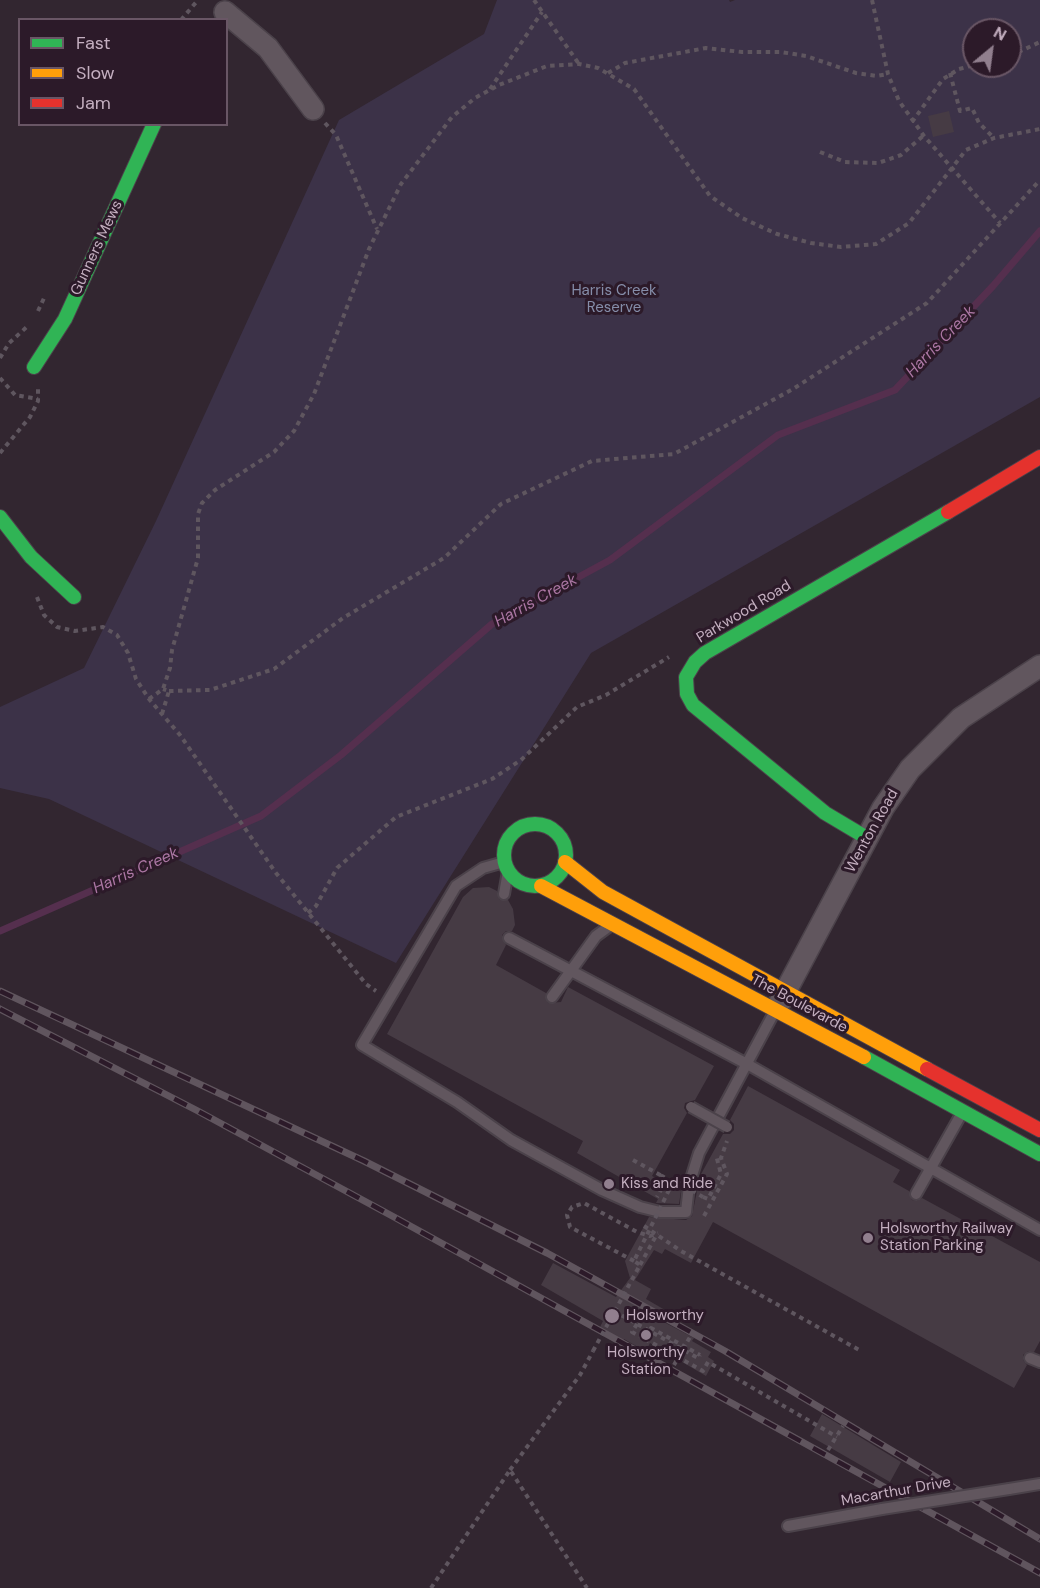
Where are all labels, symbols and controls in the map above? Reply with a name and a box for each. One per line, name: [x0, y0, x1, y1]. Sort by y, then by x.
legend: [18, 18, 228, 126]
north arrow: [962, 18, 1022, 78]
text: N: [990, 22, 1010, 46]
text: Fast: [76, 31, 111, 55]
text: Slow: [76, 61, 115, 85]
text: Jam: [76, 91, 111, 115]
street label: Gunners Mews: [67, 198, 127, 298]
park label: Harris Creek Reserve: [571, 282, 657, 317]
water label: Harris Creek: [902, 302, 980, 382]
water label: Harris Creek: [491, 570, 581, 632]
street label: Parkwood Road: [694, 577, 794, 647]
street label: Wenton Road: [842, 786, 902, 876]
water label: Harris Creek: [90, 844, 182, 898]
street label: The Boulevarde: [748, 971, 850, 1037]
place label: Kiss and Ride: [621, 1175, 713, 1193]
marker: Kiss and Ride: [602, 1177, 616, 1191]
place label: Holsworthy Railway Station Parking: [880, 1220, 1013, 1255]
marker: Holsworthy Railway Station Parking: [861, 1231, 875, 1245]
marker: Holsworthy: [603, 1307, 621, 1325]
place label: Holsworthy: [626, 1307, 704, 1325]
marker: Holsworthy Station: [639, 1328, 653, 1342]
place label: Holsworthy Station: [607, 1344, 685, 1379]
street label: Macarthur Drive: [840, 1473, 952, 1511]

